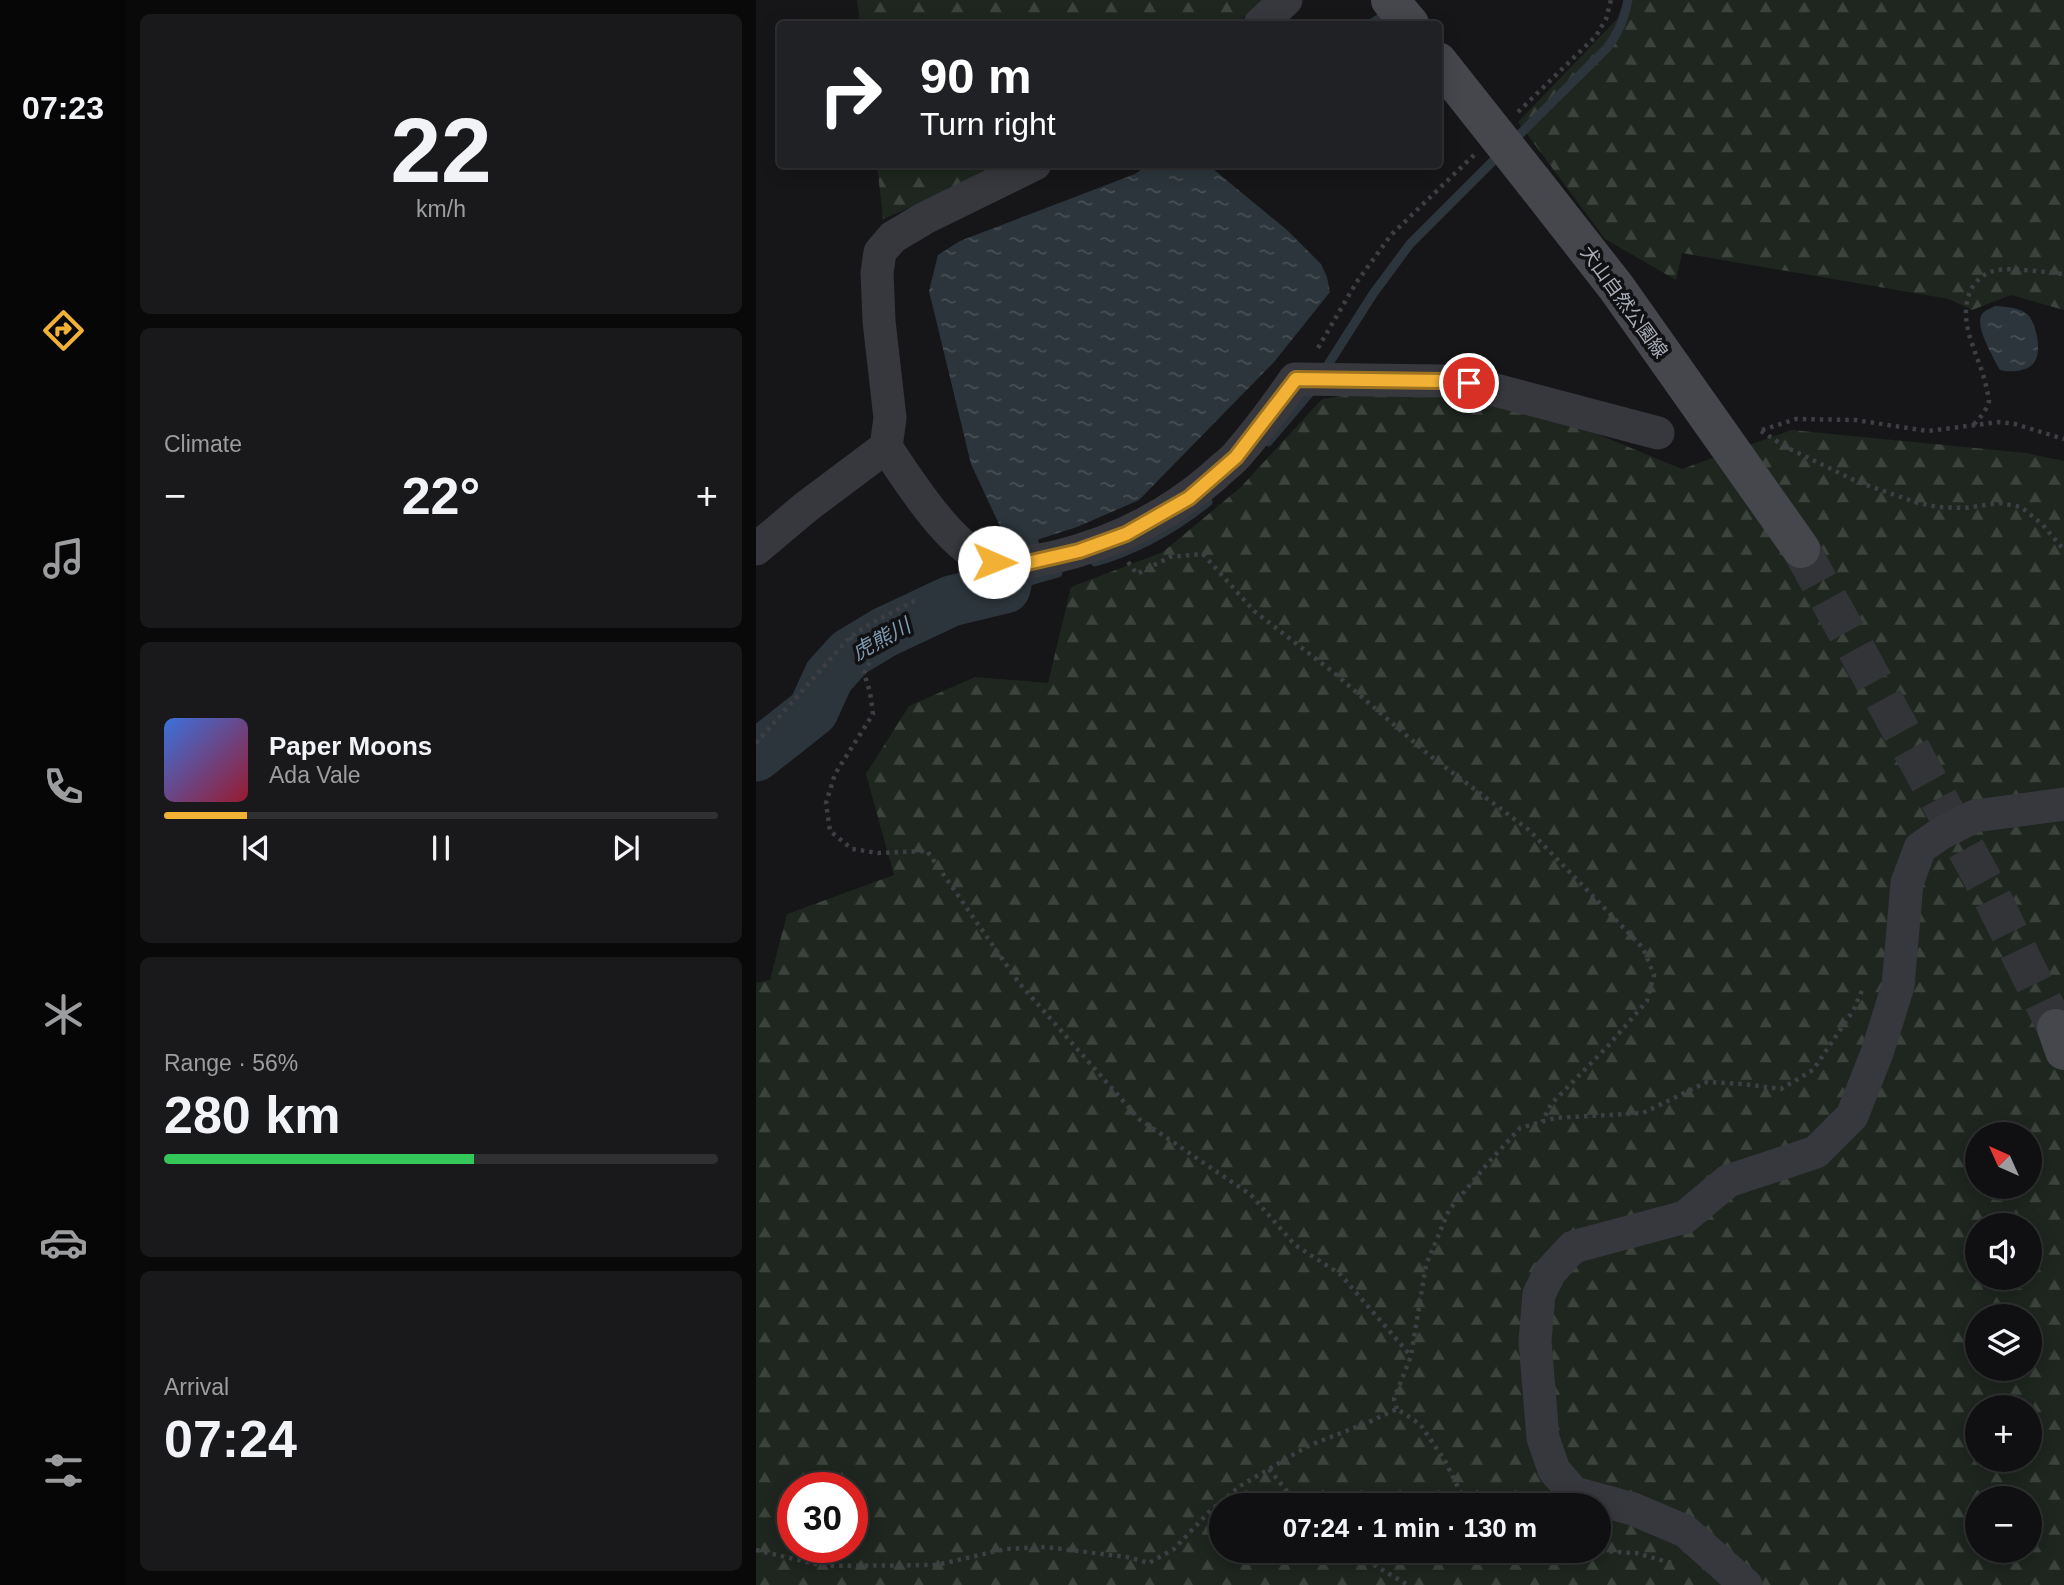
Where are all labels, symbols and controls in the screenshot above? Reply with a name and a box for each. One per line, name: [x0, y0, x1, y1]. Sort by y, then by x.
icon: right: [805, 49, 896, 140]
text: 90 m: [920, 49, 1032, 103]
text: 07:23: [22, 90, 104, 126]
text: 22: [390, 100, 492, 201]
text: Turn right: [920, 106, 1056, 142]
text: km/h: [416, 196, 466, 222]
street label: 犬山自然公園線: [1576, 242, 1672, 362]
icon: directions: [39, 306, 88, 355]
pin: [1439, 353, 1499, 413]
icon: arrive: [1450, 364, 1488, 402]
text: Climate: [164, 431, 242, 457]
text: 22°: [402, 467, 480, 525]
text: −: [164, 475, 186, 517]
text: +: [696, 475, 718, 517]
position arrow: [957, 525, 1031, 599]
icon: music: [39, 534, 88, 583]
water label: 虎熊川: [848, 613, 916, 664]
text: Paper Moons: [269, 731, 432, 761]
icon: phone: [39, 762, 88, 811]
text: Ada Vale: [269, 762, 361, 788]
icon: previous: [237, 829, 275, 867]
icon: pause: [422, 829, 460, 867]
icon: next: [607, 829, 645, 867]
icon: climate: [39, 990, 88, 1039]
text: Range · 56%: [164, 1050, 298, 1076]
text: 280 km: [164, 1086, 340, 1144]
north arrow: [1965, 1122, 2042, 1199]
map controls: [1965, 1122, 2042, 1563]
button: sound: [1965, 1213, 2042, 1290]
icon: car: [39, 1218, 88, 1267]
button: layers: [1965, 1304, 2042, 1381]
text: Arrival: [164, 1374, 229, 1400]
button: +: [1965, 1395, 2042, 1472]
text: 07:24: [164, 1410, 297, 1468]
icon: filters: [39, 1446, 88, 1495]
speed limit sign: 30: [777, 1472, 868, 1563]
button: −: [1965, 1486, 2042, 1563]
text: 07:24 · 1 min · 130 m: [1283, 1513, 1537, 1543]

